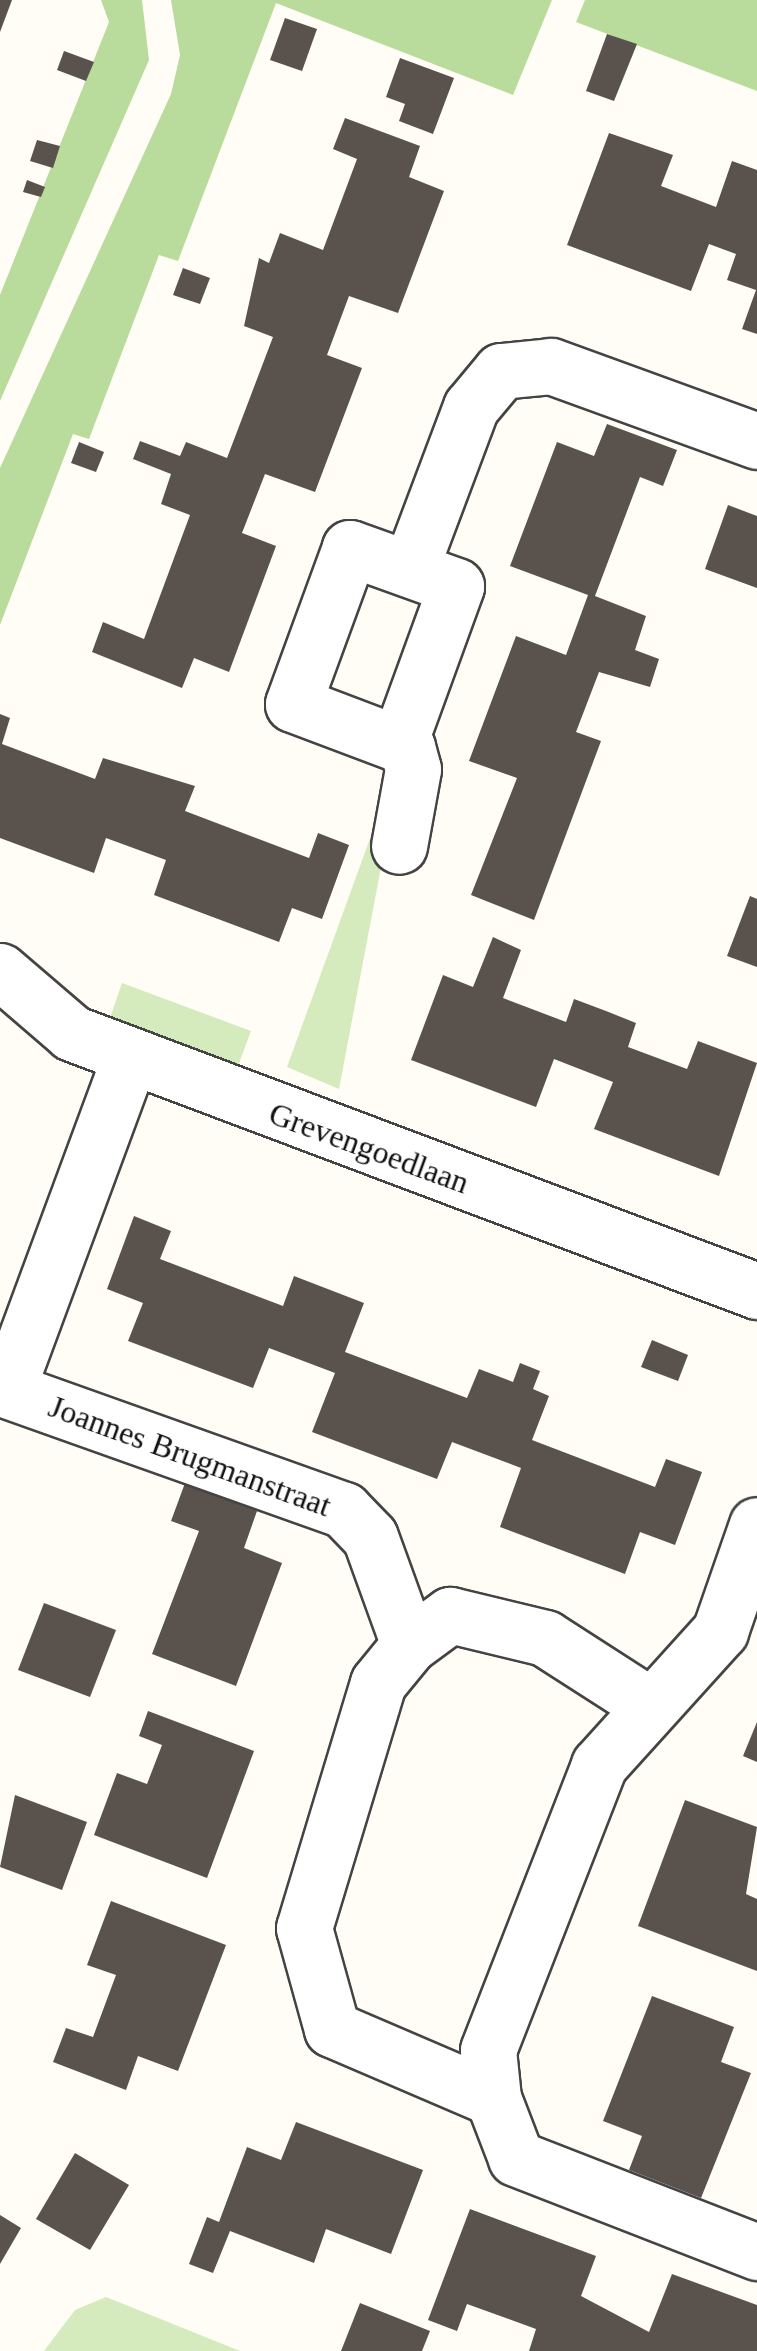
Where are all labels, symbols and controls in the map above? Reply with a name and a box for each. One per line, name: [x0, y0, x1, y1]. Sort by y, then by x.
street label: Grevengoedlaan: [264, 1094, 474, 1202]
street label: Joannes Brugmanstraat: [44, 1387, 336, 1525]

